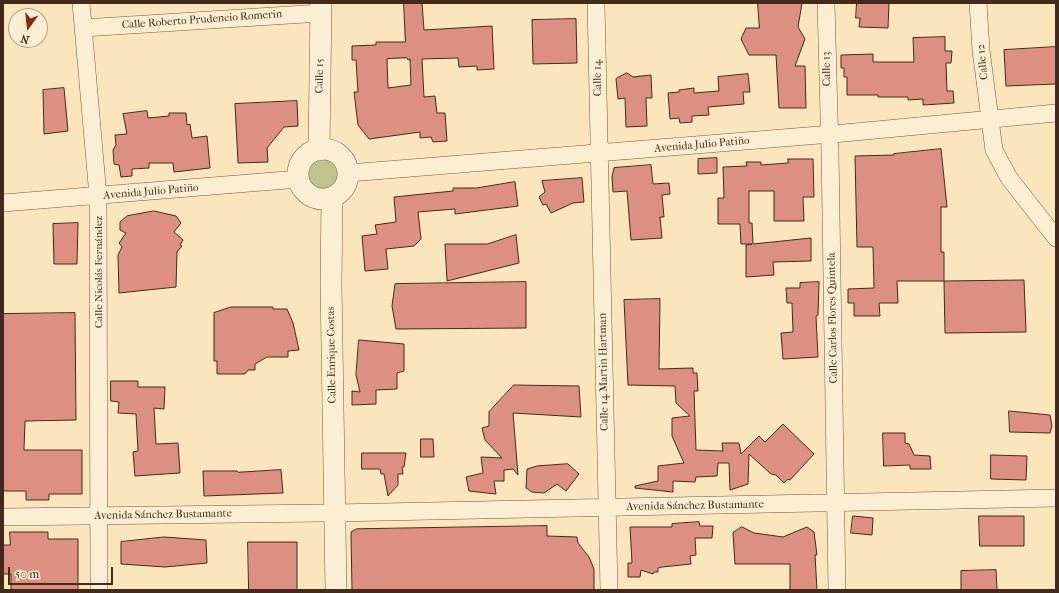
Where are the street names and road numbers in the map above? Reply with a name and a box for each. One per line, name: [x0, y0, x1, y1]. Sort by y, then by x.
street label: Calle Roberto Prudencio Romerin: [121, 8, 283, 32]
street label: Calle 12: [975, 43, 991, 81]
street label: Calle 13: [820, 52, 834, 86]
street label: Calle 15: [313, 58, 327, 94]
street label: Calle 14: [591, 60, 605, 96]
street label: Avenida Julio Patiño: [654, 134, 750, 156]
street label: Avenida Julio Patiño: [103, 181, 199, 203]
street label: Calle Nicolás Fernández: [92, 216, 106, 328]
street label: Calle Carlos Flores Quintela: [825, 252, 841, 384]
street label: Calle Enrique Costas: [325, 306, 339, 404]
street label: Calle 14 Martin Hartman: [596, 313, 612, 431]
street label: Avenida Sánchez Bustamante: [626, 498, 764, 514]
street label: Avenida Sánchez Bustamante: [94, 507, 232, 523]

